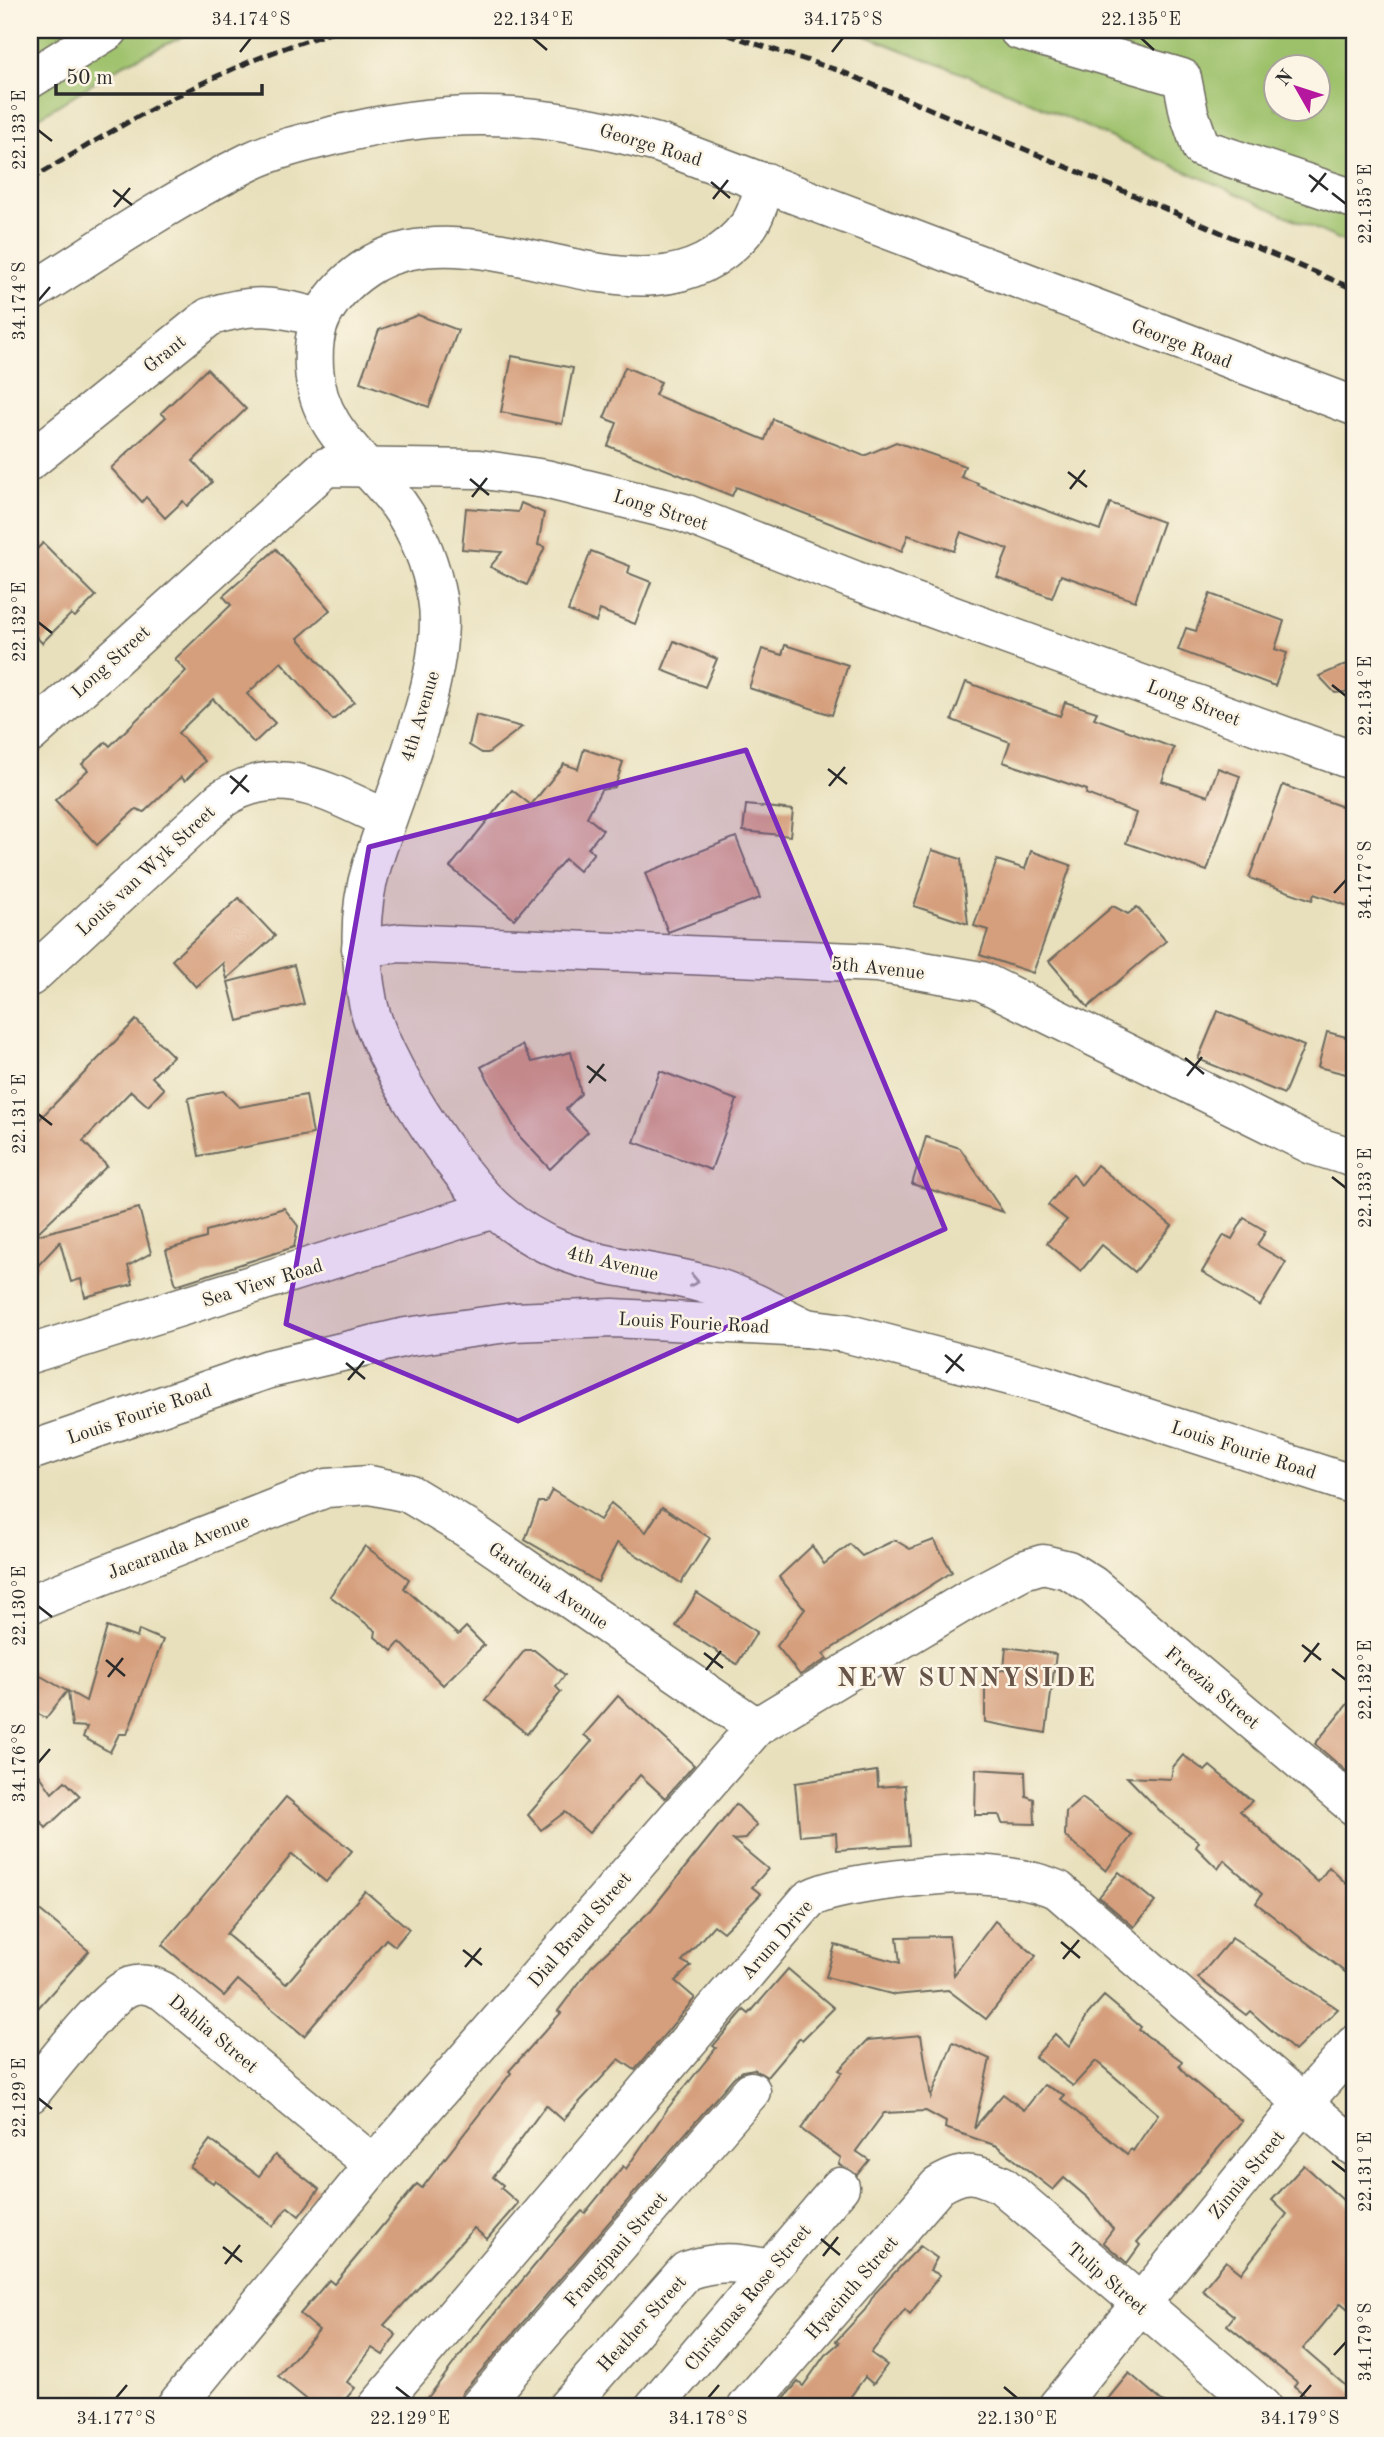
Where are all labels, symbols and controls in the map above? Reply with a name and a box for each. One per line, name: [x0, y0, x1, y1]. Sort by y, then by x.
text: 34.174°S: [212, 11, 290, 29]
text: 22.134°E: [493, 11, 573, 29]
text: 34.175°S: [804, 11, 882, 29]
text: 22.135°E: [1101, 11, 1181, 29]
scale bar: [56, 52, 262, 96]
north arrow: [1262, 52, 1332, 122]
text: N: [1274, 67, 1298, 90]
text: 50 m: [66, 68, 113, 89]
text: 22.133°E: [11, 90, 29, 170]
street label: George Road: [597, 122, 704, 171]
text: 22.135°E: [1357, 164, 1375, 244]
text: 34.174°S: [11, 262, 29, 340]
street label: George Road: [1128, 317, 1234, 373]
street label: Grant: [141, 333, 190, 377]
street label: Long Street: [610, 488, 710, 535]
text: 22.132°E: [11, 582, 29, 662]
street label: Long Street: [69, 623, 155, 703]
text: 22.134°E: [1357, 656, 1375, 736]
street label: 4th Avenue: [399, 669, 444, 764]
street label: Long Street: [1144, 678, 1242, 731]
street label: Louis van Wyk Street: [74, 803, 219, 941]
text: 34.177°S: [1357, 841, 1375, 919]
street label: 5th Avenue: [830, 955, 925, 984]
text: 22.131°E: [11, 1074, 29, 1154]
text: 22.133°E: [1357, 1148, 1375, 1228]
street label: 4th Avenue: [565, 1244, 660, 1285]
street label: Sea View Road: [200, 1257, 326, 1312]
one-way arrow: [688, 1273, 700, 1288]
street label: Louis Fourie Road: [618, 1311, 770, 1338]
street label: Louis Fourie Road: [65, 1382, 215, 1449]
street label: Louis Fourie Road: [1168, 1419, 1318, 1484]
street label: Jacaranda Avenue: [106, 1513, 252, 1584]
street label: Gardenia Avenue: [484, 1540, 611, 1634]
text: 22.130°E: [11, 1566, 29, 1646]
text: 22.132°E: [1357, 1640, 1375, 1720]
street label: Freezia Street: [1161, 1644, 1262, 1734]
district label: NEW SUNNYSIDE: [837, 1666, 1097, 1692]
text: 34.176°S: [11, 1724, 29, 1802]
street label: Dial Brand Street: [526, 1869, 636, 1992]
street label: Arum Drive: [738, 1897, 817, 1984]
street label: Dahlia Street: [164, 1992, 261, 2078]
text: 22.129°E: [11, 2058, 29, 2138]
street label: Zinnia Street: [1207, 2128, 1289, 2224]
text: 22.131°E: [1357, 2132, 1375, 2212]
street label: Frangipani Street: [562, 2189, 672, 2312]
street label: Christmas Rose Street: [682, 2222, 816, 2375]
street label: Hyacinth Street: [803, 2233, 903, 2344]
street label: Tulip Street: [1063, 2240, 1150, 2320]
street label: Heather Street: [595, 2273, 691, 2376]
text: 34.179°S: [1357, 2303, 1375, 2381]
text: 34.177°S: [77, 2410, 155, 2428]
text: 22.129°E: [370, 2410, 450, 2428]
text: 34.178°S: [669, 2410, 747, 2428]
text: 22.130°E: [977, 2410, 1057, 2428]
text: 34.179°S: [1261, 2410, 1339, 2428]

